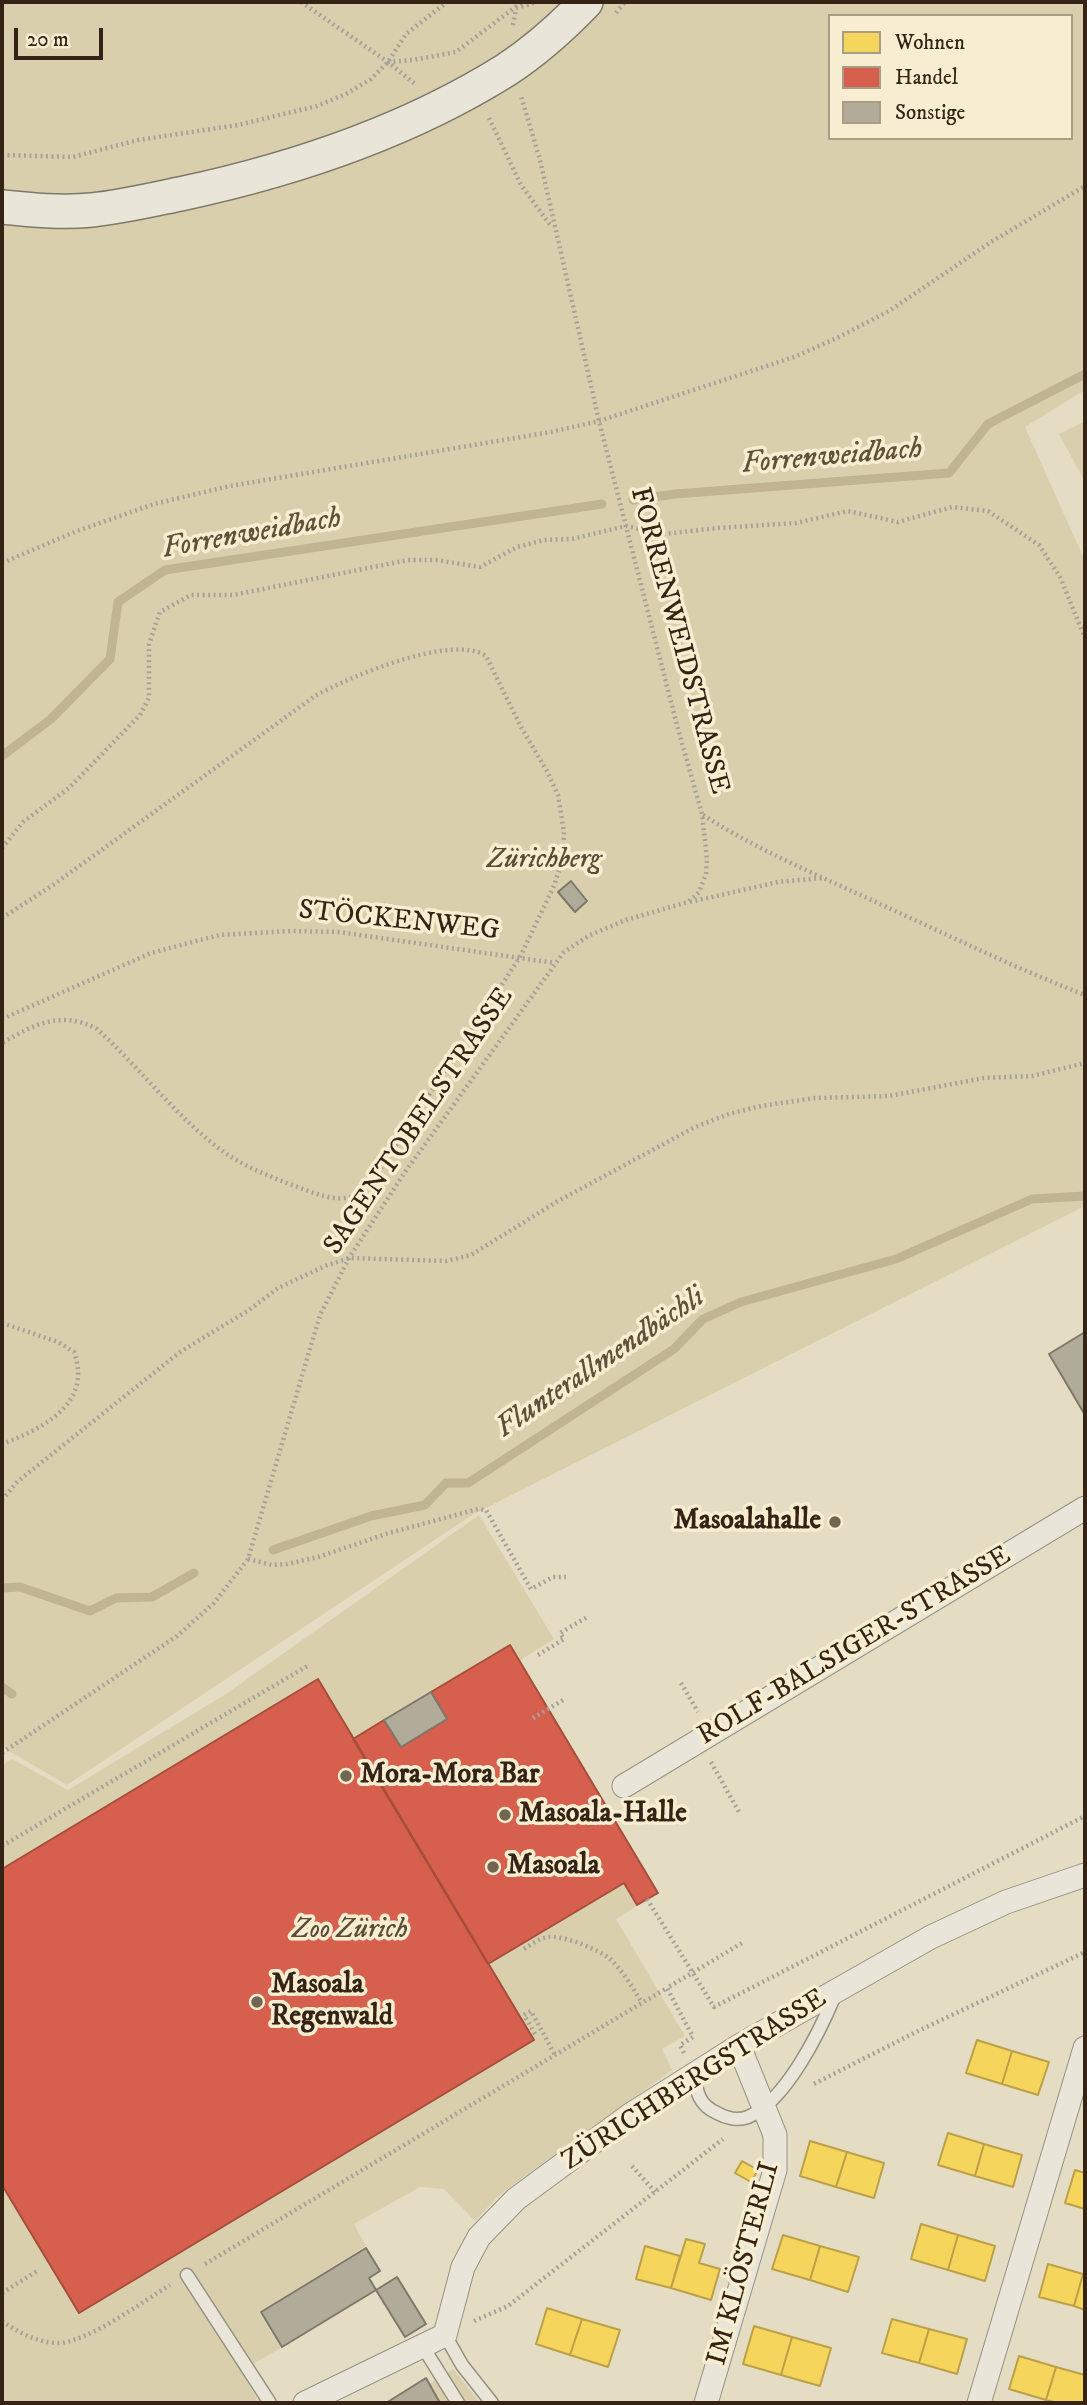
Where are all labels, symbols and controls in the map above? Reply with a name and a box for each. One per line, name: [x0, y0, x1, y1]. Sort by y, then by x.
scale bar: [18, 14, 107, 58]
legend: [828, 14, 1073, 140]
text: 20 m: [27, 27, 69, 53]
text: Wohnen: [895, 30, 965, 56]
text: Handel: [895, 65, 958, 91]
text: Sonstige: [895, 100, 965, 126]
water label: Forrenweidbach: [740, 432, 924, 484]
street label: FORRENWEIDSTRASSE: [621, 484, 735, 798]
water label: Forrenweidbach: [160, 502, 344, 568]
park label: Zürichberg: [487, 844, 601, 878]
street label: STÖCKENWEG: [297, 895, 501, 949]
street label: SAGENTOBELSTRASSE: [318, 982, 522, 1262]
water label: Flunterallmendbächli: [490, 1281, 712, 1447]
place label: Masoalahalle: [673, 1505, 821, 1539]
marker: Masoalahalle: [827, 1514, 843, 1530]
street label: ROLF-BALSIGER-STRASSE: [692, 1540, 1018, 1754]
place label: Mora-Mora Bar: [360, 1759, 539, 1793]
marker: Mora-Mora Bar: [338, 1768, 354, 1784]
place label: Masoala-Halle: [519, 1798, 687, 1832]
marker: Masoala-Halle: [497, 1807, 513, 1823]
place label: Masoala: [507, 1850, 600, 1884]
marker: Masoala: [485, 1859, 501, 1875]
park label: Zoo Zürich: [292, 1914, 408, 1948]
place label: Masoala Regenwald: [271, 1969, 393, 2035]
street label: ZÜRICHBERGSTRASSE: [556, 1983, 834, 2179]
marker: Masoala Regenwald: [249, 1994, 265, 2010]
street label: IM KLÖSTERLI: [702, 2159, 788, 2369]

